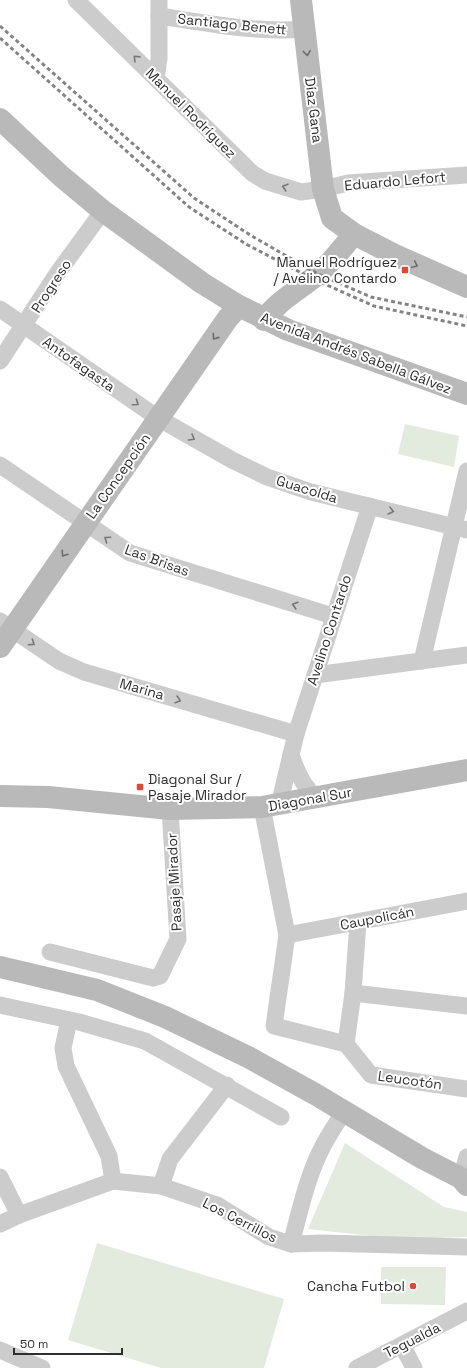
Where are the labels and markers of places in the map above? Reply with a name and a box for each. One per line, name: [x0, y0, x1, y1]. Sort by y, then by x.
place label: Manuel Rodríguez / Avelino Contardo: [273, 253, 397, 287]
marker: Manuel Rodríguez / Avelino Contardo: [400, 265, 410, 275]
place label: Diagonal Sur / Pasaje Mirador: [148, 770, 246, 804]
marker: Diagonal Sur / Pasaje Mirador: [135, 782, 145, 792]
place label: Cancha Futbol: [307, 1277, 405, 1295]
marker: Cancha Futbol: [408, 1281, 418, 1291]

